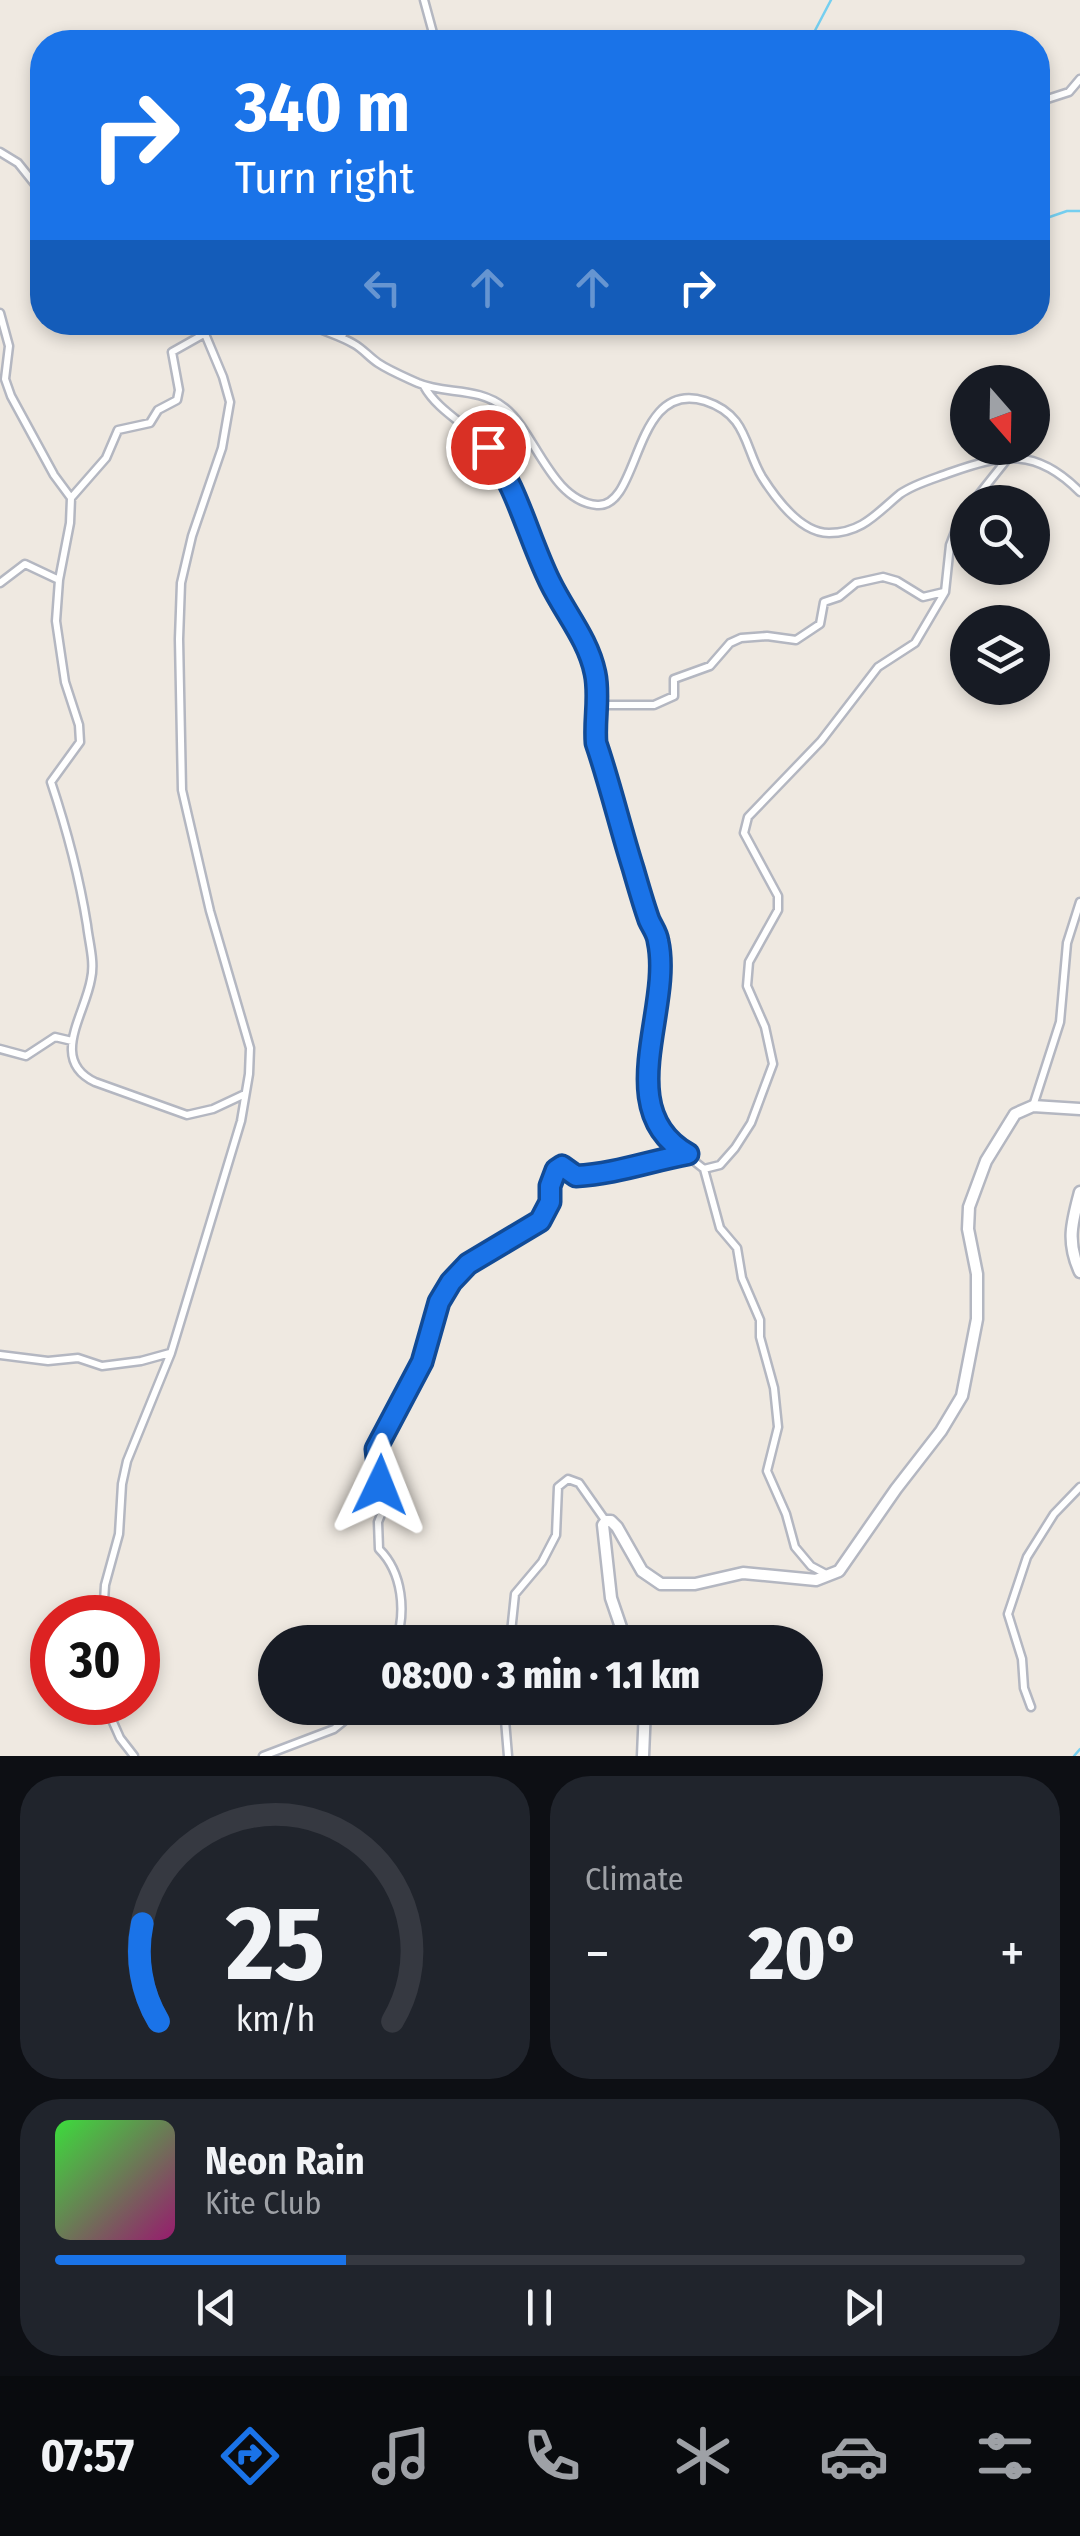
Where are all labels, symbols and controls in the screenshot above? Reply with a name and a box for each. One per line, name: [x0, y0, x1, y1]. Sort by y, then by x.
text: 340 m: [235, 66, 410, 150]
icon: right: [70, 70, 200, 200]
text: Turn right: [235, 151, 414, 205]
icon: left: [355, 260, 410, 315]
icon: ahead: [460, 260, 515, 315]
icon: ahead: [565, 260, 620, 315]
icon: right: [670, 260, 725, 315]
north arrow: [950, 365, 1050, 465]
map controls: [950, 365, 1050, 705]
pin: [446, 405, 531, 490]
icon: arrive: [461, 420, 516, 475]
button: search: [950, 485, 1050, 585]
button: layers: [950, 605, 1050, 705]
position arrow: [328, 1433, 432, 1537]
speed limit sign: 30: [30, 1595, 160, 1725]
text: 08:00 · 3 min · 1.1 km: [381, 1652, 700, 1698]
text: Climate: [585, 1860, 684, 1898]
text: 25: [224, 1882, 325, 2007]
text: 20°: [749, 1909, 861, 1999]
text: −: [585, 1921, 610, 1987]
text: +: [1000, 1921, 1025, 1987]
text: km/h: [235, 1998, 315, 2040]
text: Neon Rain: [205, 2138, 365, 2184]
text: Kite Club: [205, 2184, 321, 2222]
icon: previous: [189, 2280, 244, 2335]
icon: pause: [512, 2280, 567, 2335]
icon: next: [836, 2280, 891, 2335]
icon: directions: [215, 2421, 285, 2491]
icon: music: [366, 2421, 436, 2491]
icon: phone: [517, 2421, 587, 2491]
icon: climate: [668, 2421, 738, 2491]
icon: car: [819, 2421, 889, 2491]
icon: filters: [970, 2421, 1040, 2491]
text: 07:57: [40, 2429, 134, 2483]

